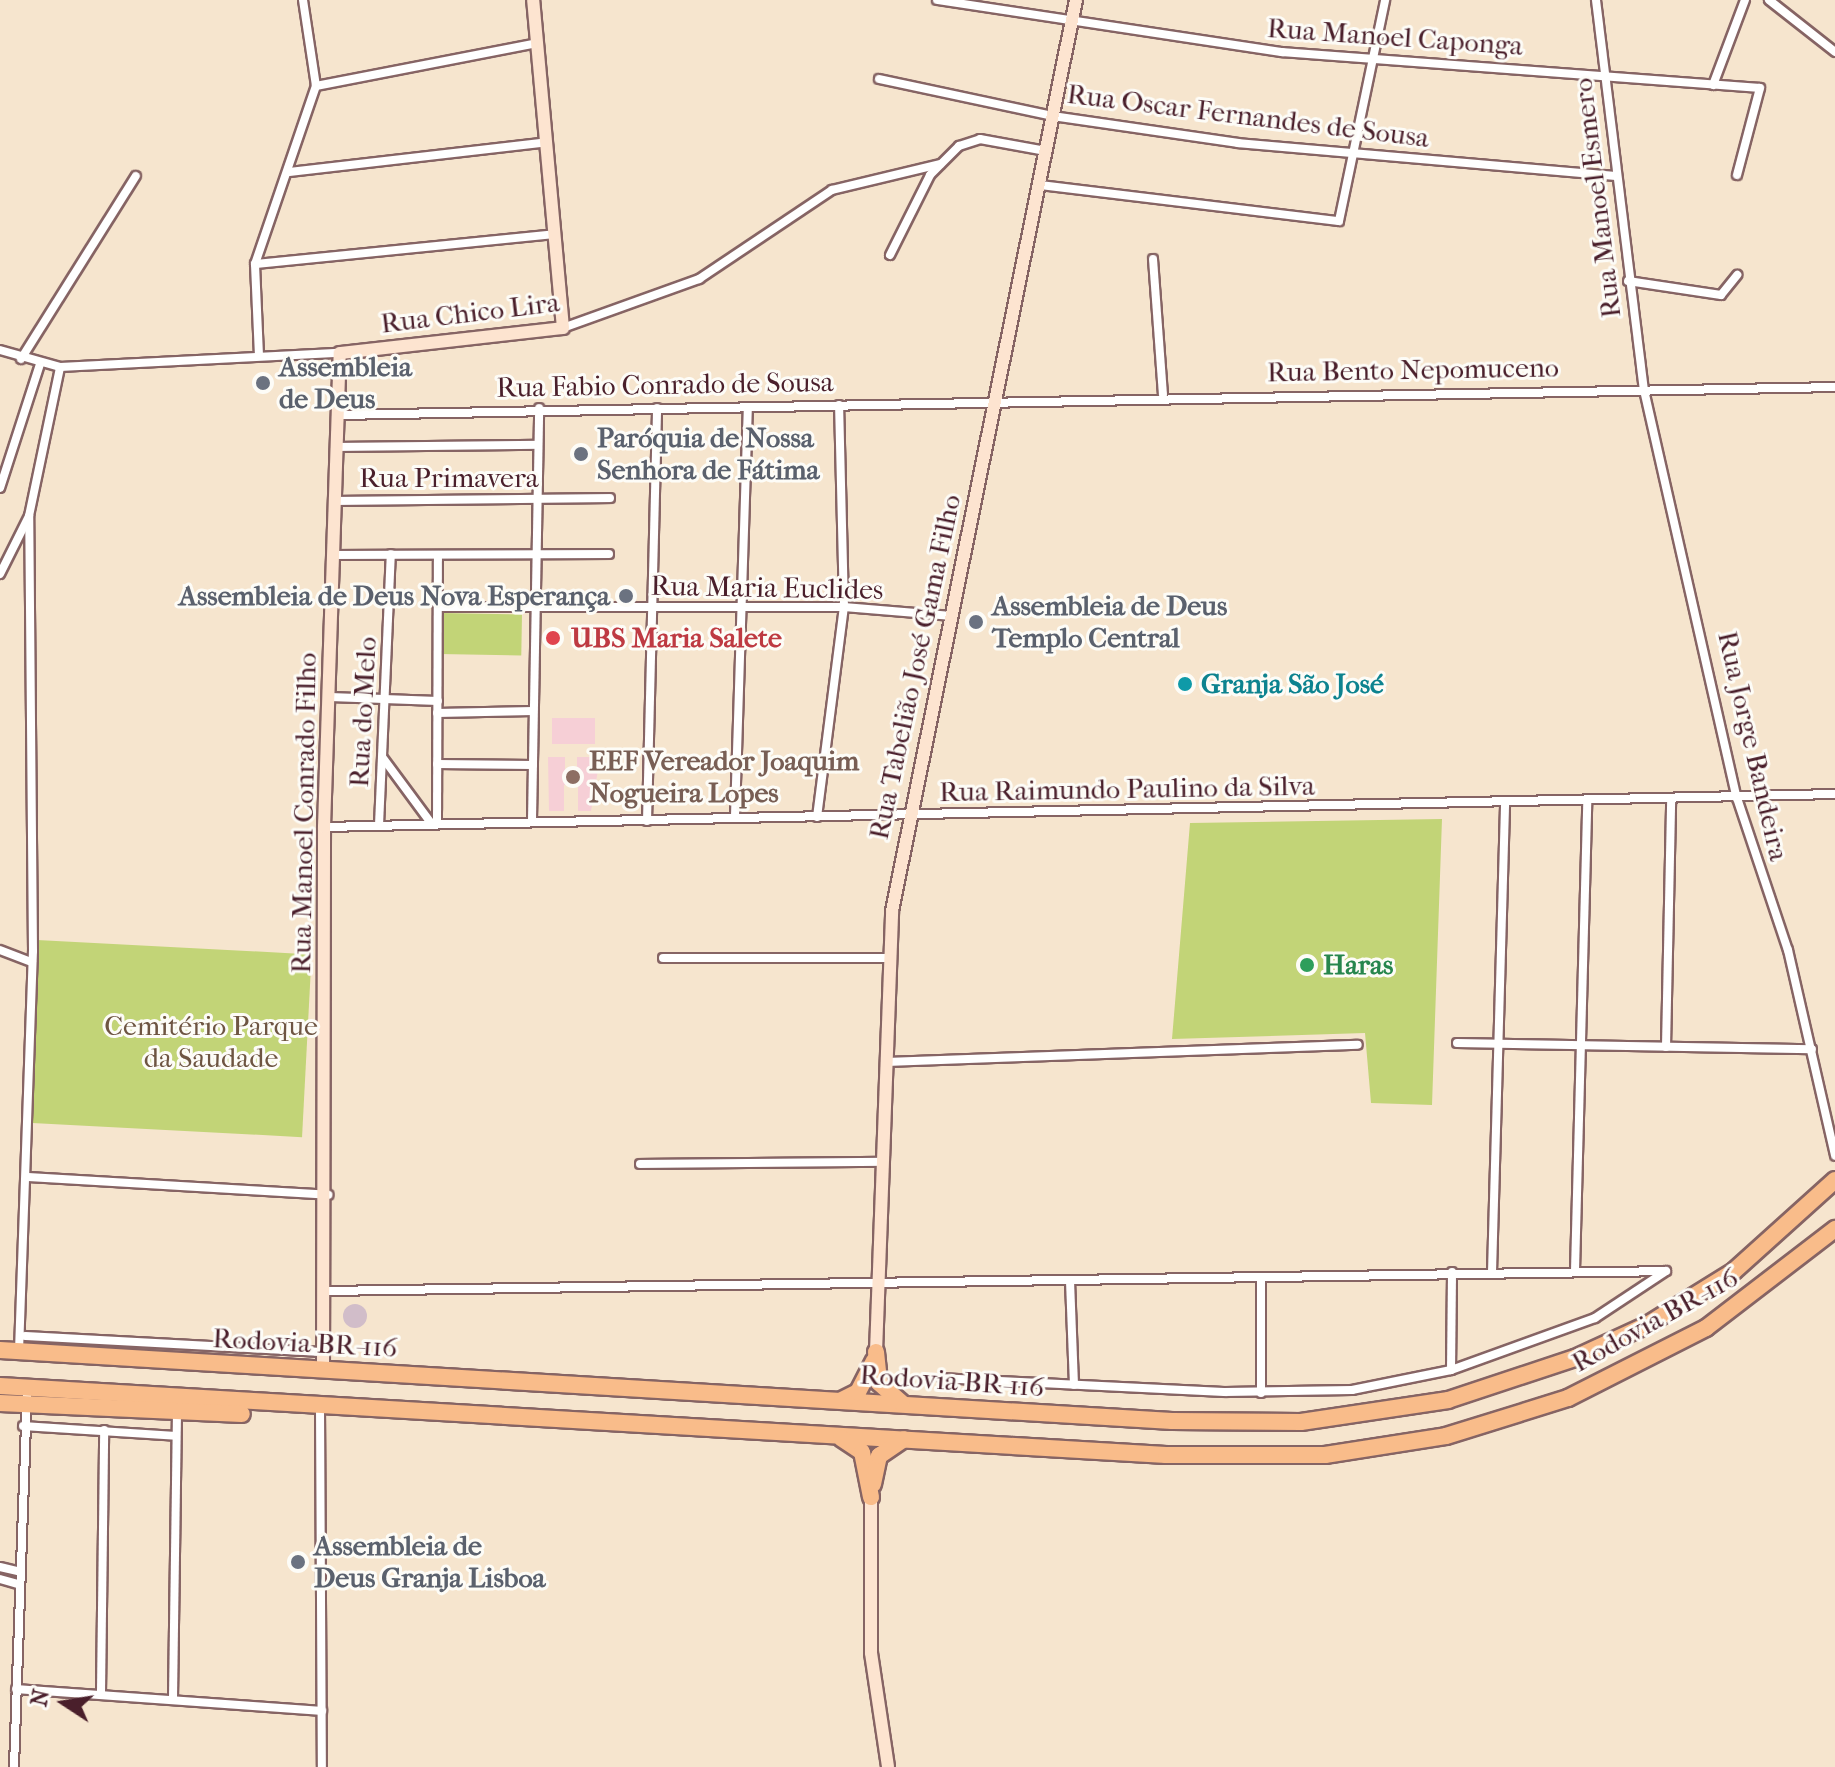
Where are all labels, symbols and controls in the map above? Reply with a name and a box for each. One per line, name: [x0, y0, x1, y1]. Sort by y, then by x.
street label: Rua Manoel Caponga: [1266, 11, 1524, 63]
street label: Rua Manoel Esmero: [1566, 76, 1628, 320]
street label: Rua Oscar Fernandes de Sousa: [1065, 77, 1431, 155]
street label: Rua Chico Lira: [379, 285, 561, 341]
place label: Assembleia de Deus: [279, 350, 412, 416]
street label: Rua Bento Nepomuceno: [1267, 351, 1559, 389]
street label: Rua Fabio Conrado de Sousa: [496, 365, 834, 405]
marker: Assembleia de Deus: [254, 374, 272, 392]
place label: Paróquia de Nossa Senhora de Fátima: [597, 421, 819, 487]
marker: Paróquia de Nossa Senhora de Fátima: [572, 445, 590, 463]
street label: Rua Primavera: [359, 461, 539, 495]
street label: Rua Tabelião José Gama Filho: [862, 491, 968, 843]
street label: Rua Maria Euclides: [650, 569, 884, 607]
place label: Assembleia de Deus Nova Esperança: [179, 579, 610, 613]
marker: Assembleia de Deus Nova Esperança: [617, 587, 635, 605]
place label: Assembleia de Deus Templo Central: [992, 589, 1227, 655]
marker: Assembleia de Deus Templo Central: [967, 613, 985, 631]
place label: UBS Maria Salete: [571, 621, 782, 655]
marker: UBS Maria Salete: [542, 627, 564, 649]
street label: Rua Jorge Bandeira: [1710, 628, 1796, 864]
street label: Rua do Melo: [342, 636, 384, 788]
street label: Rua Manoel Conrado Filho: [284, 652, 324, 974]
place label: Granja São José: [1201, 667, 1384, 701]
marker: Granja São José: [1176, 675, 1194, 693]
place label: EEF Vereador Joaquim Nogueira Lopes: [589, 744, 859, 810]
marker: EEF Vereador Joaquim Nogueira Lopes: [564, 768, 582, 786]
street label: Rua Raimundo Paulino da Silva: [939, 769, 1315, 809]
place label: Haras: [1323, 948, 1393, 982]
marker: Haras: [1298, 956, 1316, 974]
park label: Cemitério Parque da Saudade: [104, 1009, 318, 1075]
street label: Rodovia BR-116: [1566, 1260, 1744, 1380]
street label: Rodovia BR-116: [212, 1321, 398, 1365]
street label: Rodovia BR-116: [859, 1358, 1045, 1404]
place label: Assembleia de Deus Granja Lisboa: [314, 1529, 546, 1595]
marker: Assembleia de Deus Granja Lisboa: [289, 1553, 307, 1571]
north arrow: [24, 1663, 104, 1743]
text: N: [26, 1687, 55, 1709]

